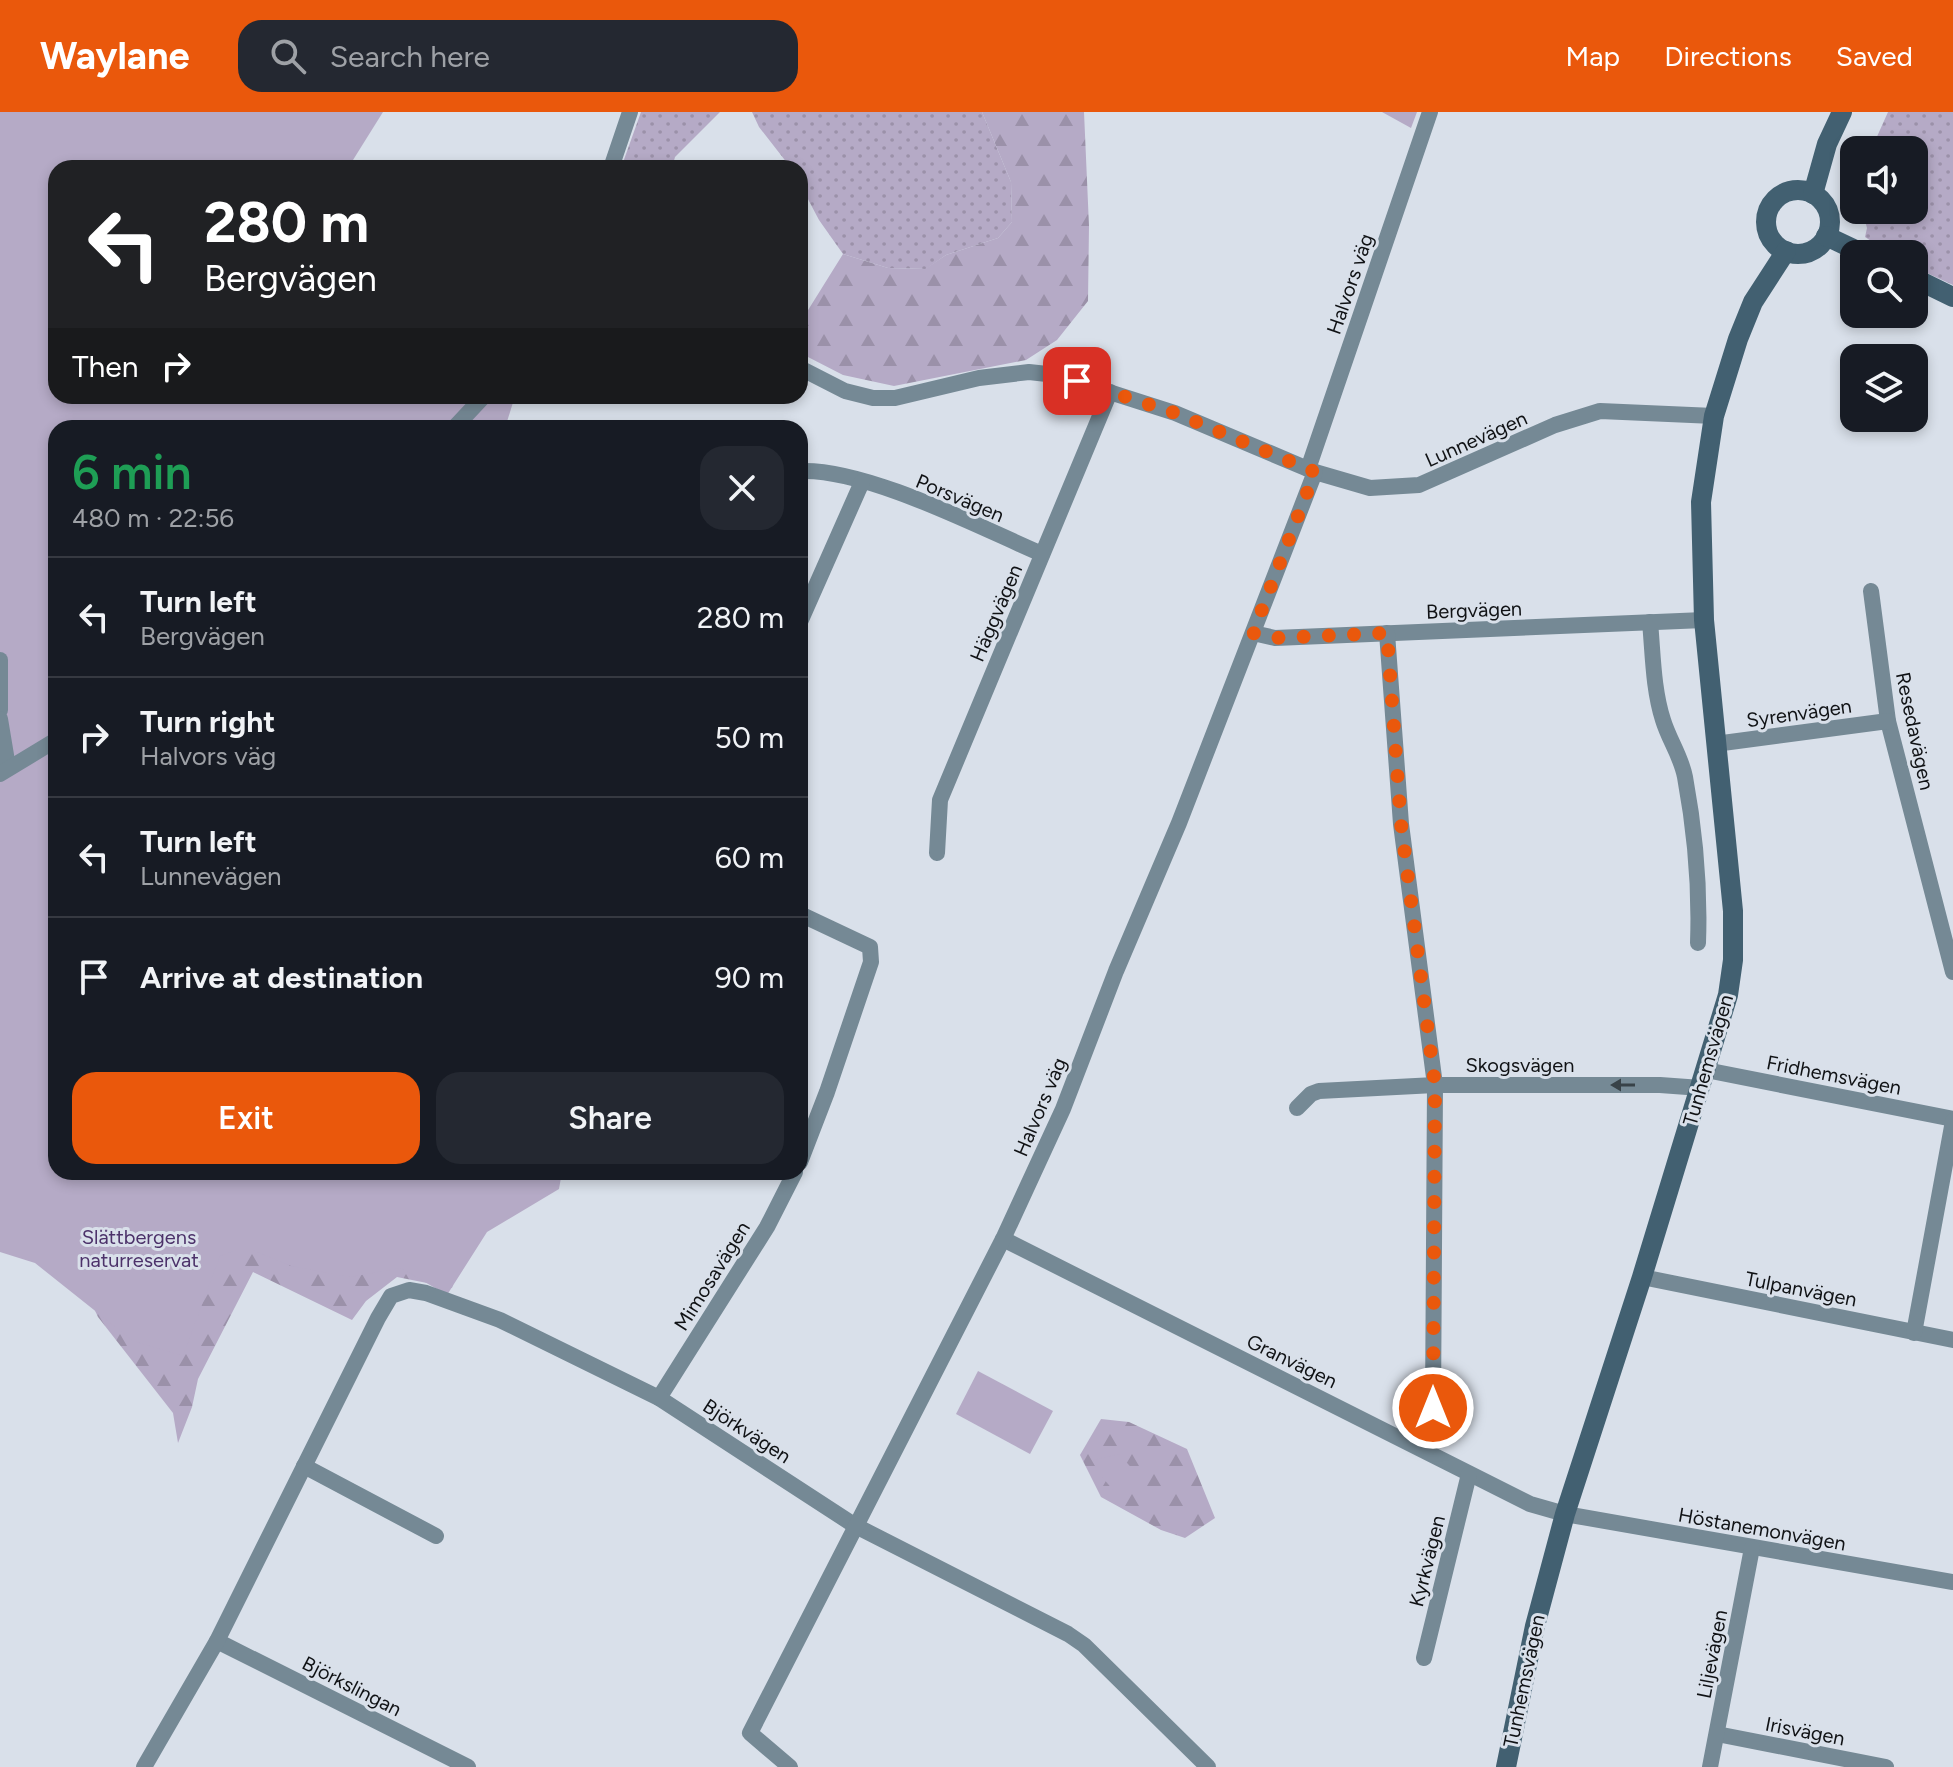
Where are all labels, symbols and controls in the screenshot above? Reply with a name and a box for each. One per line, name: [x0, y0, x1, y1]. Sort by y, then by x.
search box: [238, 20, 798, 92]
text: Waylane: [40, 33, 190, 79]
icon: search: [266, 34, 310, 78]
text: Search here: [330, 38, 490, 75]
text: Map: [1566, 39, 1620, 73]
text: Directions: [1664, 39, 1792, 73]
text: Saved: [1836, 39, 1913, 73]
map controls: [1840, 136, 1928, 432]
button: sound: [1840, 136, 1928, 224]
text: 280 m: [204, 189, 369, 256]
icon: left: [72, 192, 176, 296]
street label: Halvors väg: [1322, 231, 1378, 337]
button: search: [1840, 240, 1928, 328]
text: Bergvägen: [204, 257, 377, 300]
icon: right: [154, 344, 198, 388]
button: layers: [1840, 344, 1928, 432]
pin: [1043, 347, 1111, 415]
text: Then: [72, 348, 138, 385]
icon: arrive: [1055, 359, 1099, 403]
street label: Lunnevägen: [1421, 406, 1531, 472]
text: 6 min: [72, 443, 192, 501]
button: close: [700, 446, 784, 530]
street label: Porsvägen: [912, 469, 1008, 527]
text: 480 m · 22:56: [72, 502, 234, 534]
street label: Häggvägen: [965, 561, 1027, 665]
text: Turn left: [140, 583, 257, 620]
icon: left: [72, 595, 116, 639]
street label: Bergvägen: [1426, 596, 1522, 624]
text: 280 m: [697, 599, 784, 636]
text: Bergvägen: [140, 620, 265, 652]
street label: Resedavägen: [1891, 670, 1939, 792]
street label: Syrenvägen: [1745, 694, 1853, 732]
text: Turn right: [140, 703, 275, 740]
icon: right: [72, 715, 116, 759]
text: 50 m: [715, 719, 784, 756]
text: Halvors väg: [140, 740, 276, 772]
text: Turn left: [140, 823, 257, 860]
icon: left: [72, 835, 116, 879]
text: 60 m: [715, 839, 784, 876]
text: Lunnevägen: [140, 860, 282, 892]
icon: arrive: [72, 955, 116, 999]
text: Arrive at destination: [140, 959, 423, 996]
text: 90 m: [715, 959, 784, 996]
street label: Tunhemsvägen: [1678, 992, 1738, 1128]
street label: Fridhemsvägen: [1765, 1050, 1903, 1100]
street label: Skogsvägen: [1466, 1053, 1574, 1077]
street label: Halvors väg: [1008, 1054, 1072, 1160]
button: Exit: [72, 1072, 420, 1164]
button: Share: [436, 1072, 784, 1164]
one-way arrow: [1610, 1079, 1635, 1091]
street label: Mimosavägen: [669, 1217, 755, 1335]
park label: Slättbergens naturreservat: [79, 1225, 199, 1272]
street label: Tulpanvägen: [1743, 1266, 1859, 1312]
street label: Granvägen: [1243, 1329, 1341, 1393]
position arrow: [1391, 1366, 1475, 1450]
street label: Björkvägen: [699, 1394, 795, 1468]
street label: Höstanemonvägen: [1676, 1502, 1848, 1556]
street label: Kyrkvägen: [1404, 1513, 1450, 1609]
street label: Liljevägen: [1692, 1608, 1732, 1700]
street label: Tunhemsvägen: [1498, 1612, 1550, 1750]
street label: Björkslingan: [298, 1651, 406, 1721]
street label: Irisvägen: [1763, 1712, 1847, 1750]

